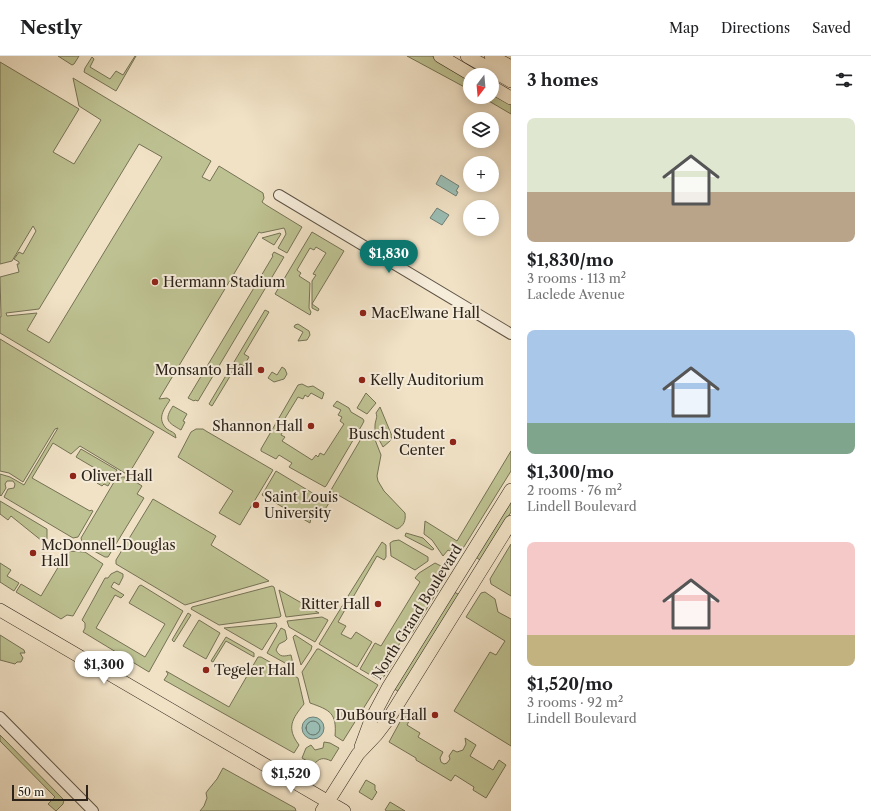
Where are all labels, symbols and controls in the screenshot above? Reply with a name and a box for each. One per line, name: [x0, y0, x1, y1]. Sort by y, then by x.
text: Nestly: [20, 16, 82, 39]
text: Map: [669, 19, 699, 37]
text: Directions: [721, 19, 790, 37]
text: Saved: [812, 19, 851, 37]
north arrow: [463, 68, 499, 104]
map controls: [463, 68, 499, 236]
icon: filters: [833, 69, 855, 91]
text: 3 homes: [527, 70, 598, 90]
button: layers: [463, 112, 499, 148]
icon: home: [655, 144, 727, 216]
button: +: [463, 156, 499, 192]
button: −: [463, 200, 499, 236]
pin: $1,830: [356, 240, 422, 274]
text: $1,830: [369, 245, 409, 261]
text: $1,830/mo: [527, 250, 614, 270]
text: 3 rooms · 113 m²: [527, 270, 626, 286]
place label: Hermann Stadium: [163, 273, 285, 291]
marker: Hermann Stadium: [150, 277, 160, 287]
text: Laclede Avenue: [527, 286, 625, 302]
place label: MacElwane Hall: [371, 304, 480, 322]
marker: MacElwane Hall: [358, 308, 368, 318]
icon: home: [655, 356, 727, 428]
place label: Monsanto Hall: [155, 361, 253, 379]
marker: Monsanto Hall: [256, 365, 266, 375]
place label: Kelly Auditorium: [370, 371, 484, 389]
marker: Kelly Auditorium: [357, 375, 367, 385]
place label: Shannon Hall: [212, 417, 303, 435]
marker: Shannon Hall: [306, 421, 316, 431]
place label: Busch Student Center: [349, 425, 445, 459]
marker: Busch Student Center: [448, 437, 458, 447]
text: $1,300/mo: [527, 462, 614, 482]
place label: Oliver Hall: [81, 467, 153, 485]
marker: Oliver Hall: [68, 471, 78, 481]
text: 2 rooms · 76 m²: [527, 482, 622, 498]
place label: Saint Louis University: [264, 488, 338, 522]
text: Lindell Boulevard: [527, 498, 637, 514]
marker: Saint Louis University: [251, 500, 261, 510]
place label: McDonnell-Douglas Hall: [41, 536, 176, 570]
street label: North Grand Boulevard: [368, 541, 466, 683]
marker: McDonnell-Douglas Hall: [28, 548, 38, 558]
icon: home: [655, 568, 727, 640]
place label: Ritter Hall: [301, 595, 370, 613]
marker: Ritter Hall: [373, 599, 383, 609]
pin: $1,300: [71, 651, 137, 685]
text: $1,300: [84, 656, 124, 672]
place label: Tegeler Hall: [214, 661, 295, 679]
marker: Tegeler Hall: [201, 665, 211, 675]
text: $1,520/mo: [527, 674, 613, 694]
text: 3 rooms · 92 m²: [527, 694, 623, 710]
place label: DuBourg Hall: [336, 706, 427, 724]
marker: DuBourg Hall: [430, 710, 440, 720]
text: Lindell Boulevard: [527, 710, 637, 726]
pin: $1,520: [258, 760, 324, 794]
text: $1,520: [271, 765, 311, 781]
scale bar: [12, 783, 88, 802]
text: 50 m: [18, 785, 44, 799]

